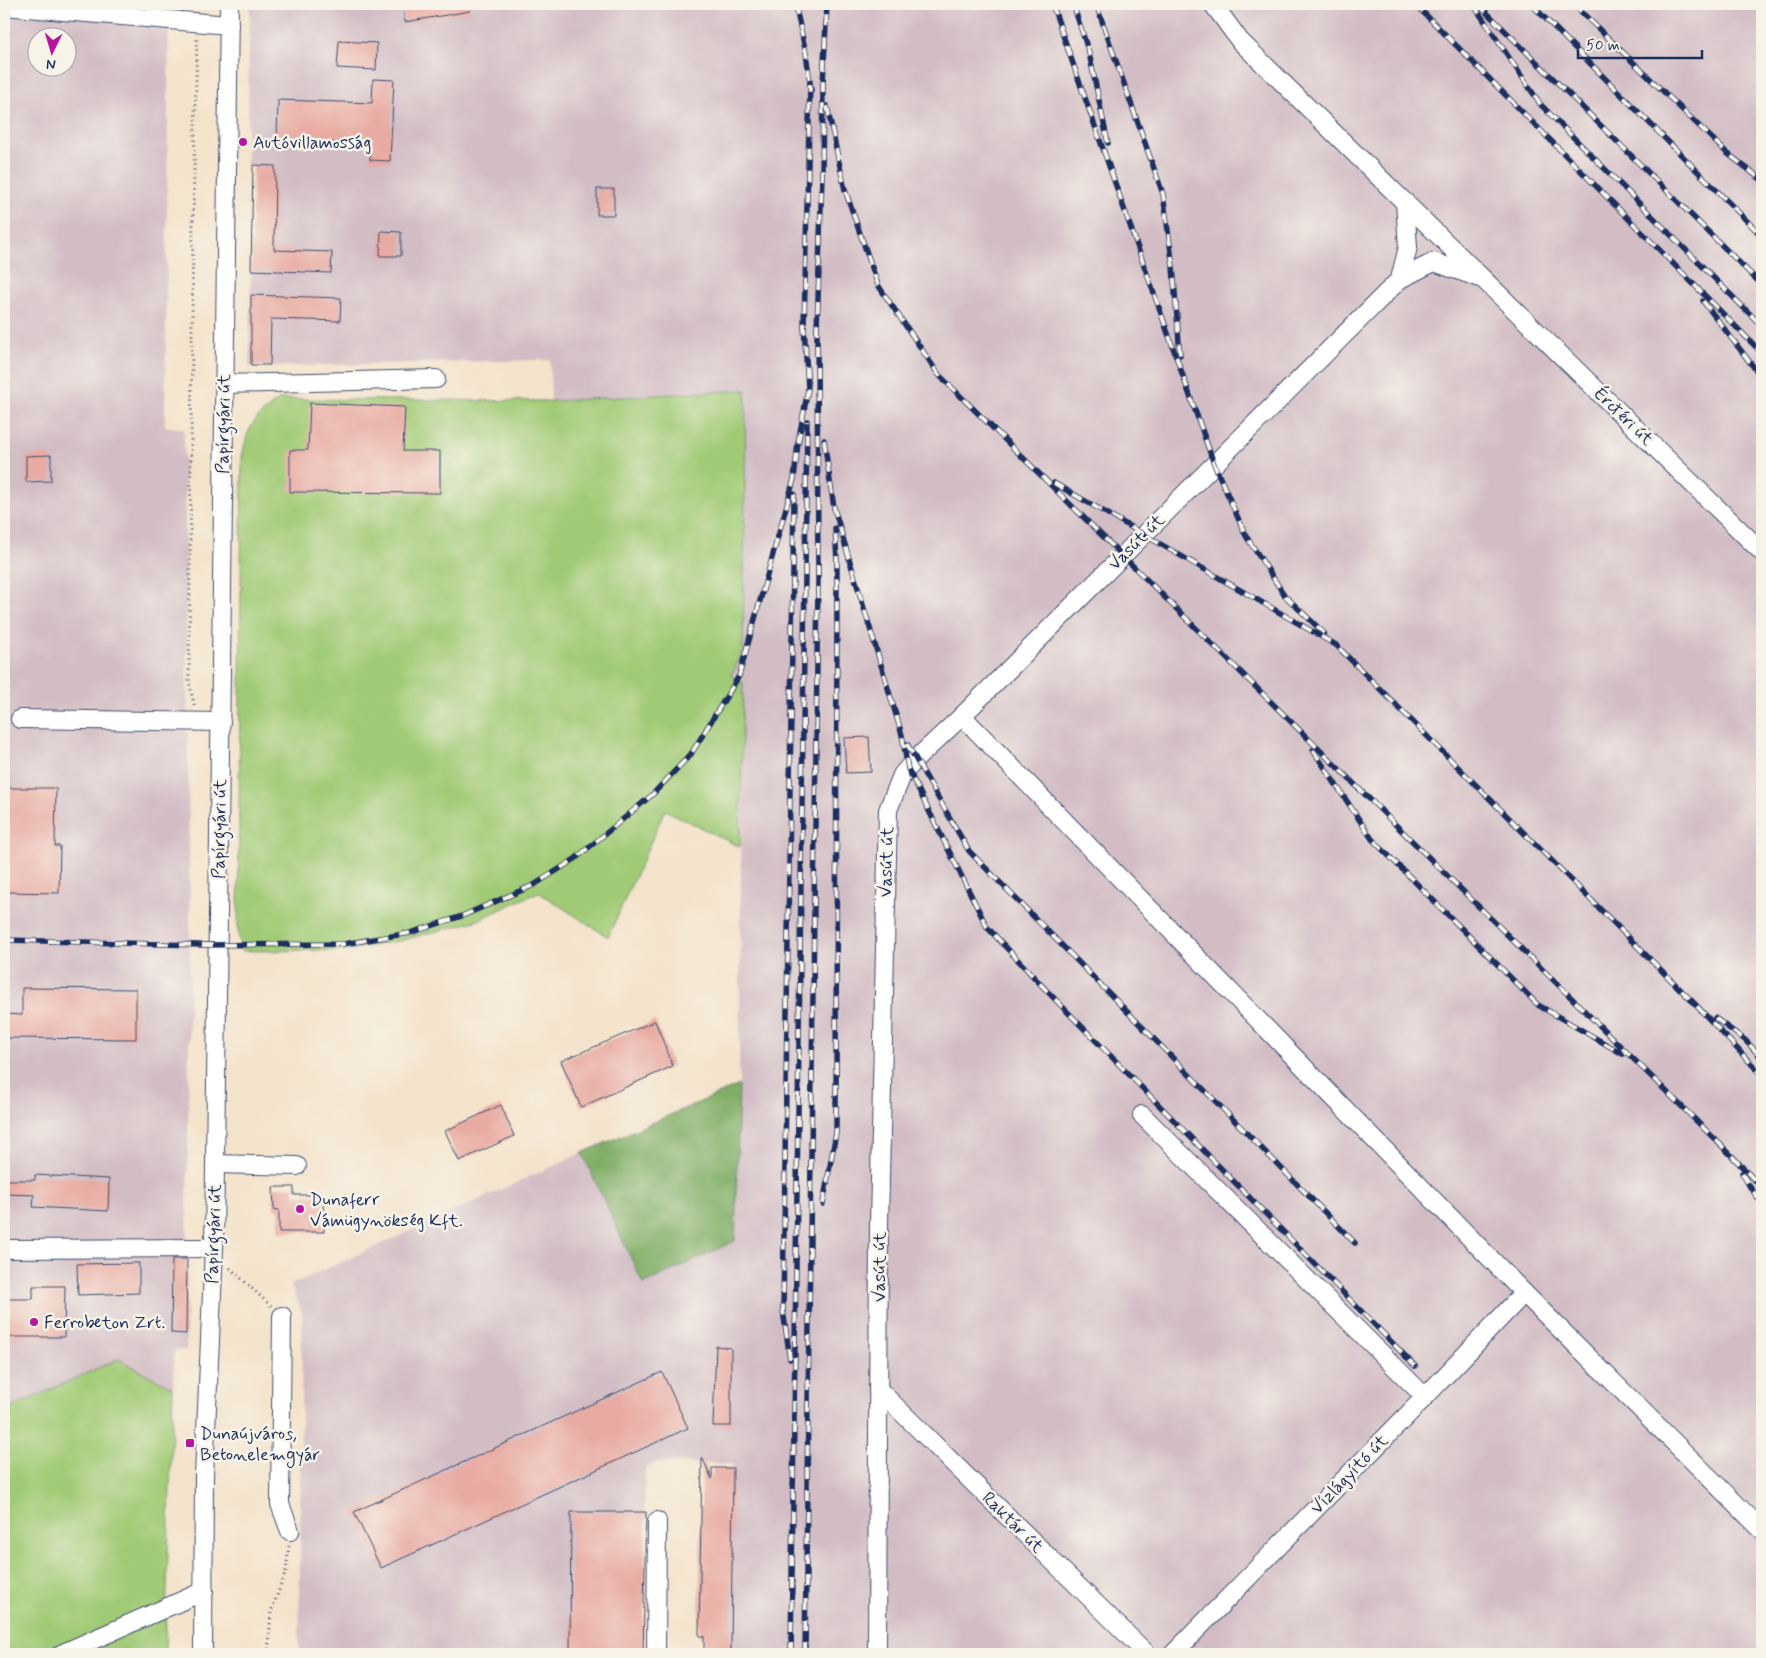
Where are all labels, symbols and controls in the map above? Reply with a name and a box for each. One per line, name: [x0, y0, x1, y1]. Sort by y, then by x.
north arrow: [28, 28, 78, 78]
scale bar: [1578, 28, 1702, 60]
text: 50 m: [1586, 36, 1620, 56]
text: N: [46, 55, 56, 73]
place label: Autóvillamosság: [253, 131, 371, 155]
marker: Autóvillamosság: [237, 136, 249, 148]
street label: Papírgyári út: [211, 373, 239, 474]
street label: Érctéri út: [1588, 382, 1659, 452]
street label: Vasút út: [1103, 509, 1170, 576]
street label: Papírgyári út: [207, 778, 235, 879]
street label: Vasút út: [874, 826, 900, 898]
street label: Papírgyári út: [200, 1183, 230, 1284]
place label: Dunaferr Vámügynökség Kft.: [310, 1188, 463, 1233]
marker: Dunaferr Vámügynökség Kft.: [294, 1203, 306, 1215]
street label: Vasút út: [868, 1231, 892, 1302]
place label: Ferrobeton Zrt.: [44, 1311, 165, 1335]
marker: Ferrobeton Zrt.: [28, 1316, 40, 1328]
place label: Dunaújváros, Betonelemgyár: [200, 1422, 320, 1468]
street label: Vízlágyító út: [1306, 1429, 1394, 1520]
marker: Dunaújváros, Betonelemgyár: [184, 1437, 196, 1449]
street label: Raktár út: [976, 1487, 1049, 1559]

